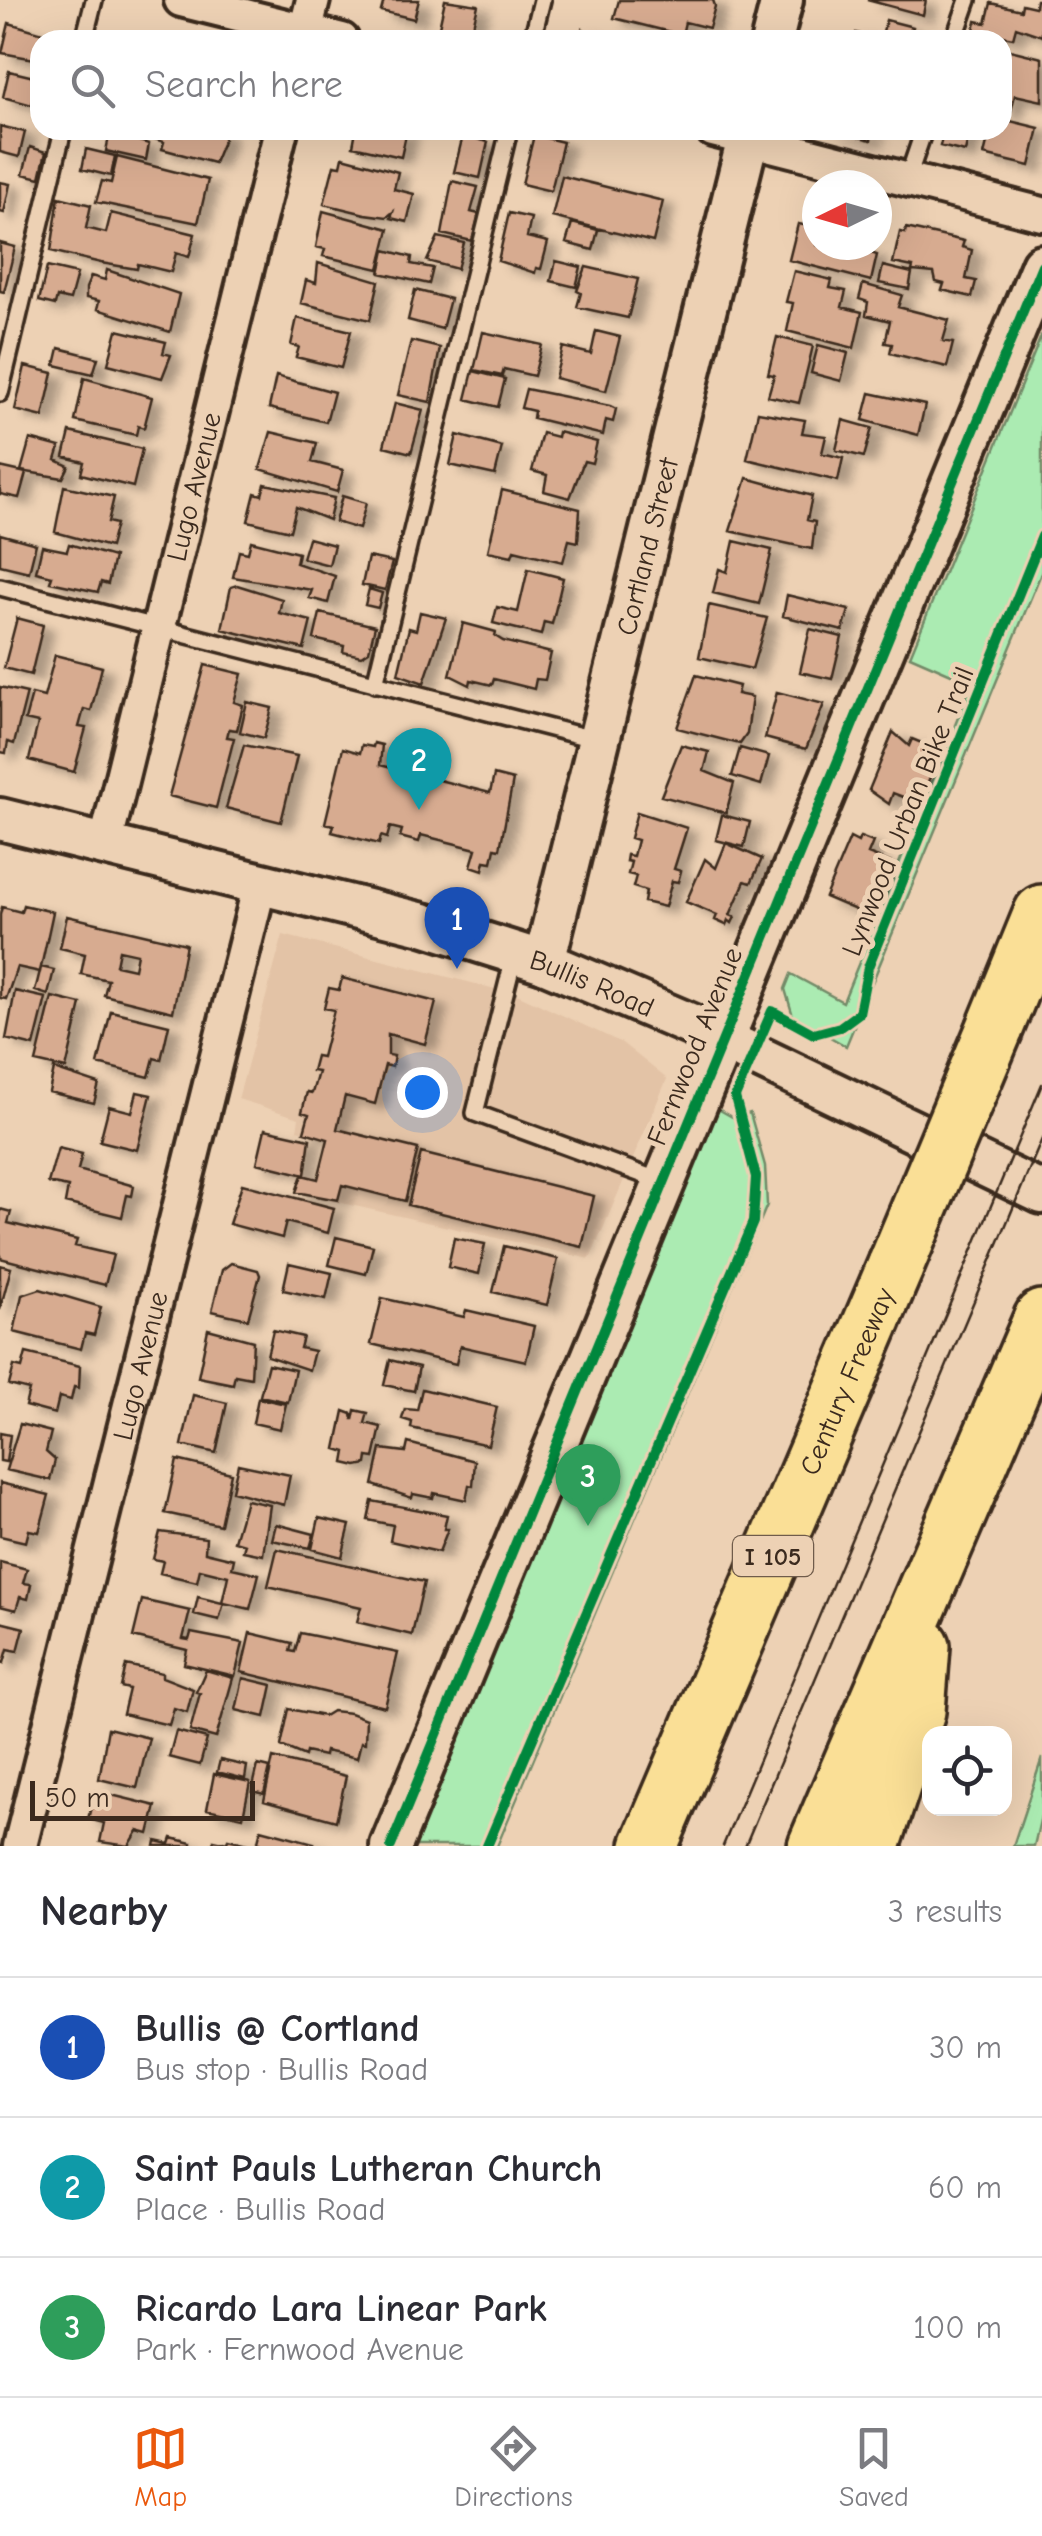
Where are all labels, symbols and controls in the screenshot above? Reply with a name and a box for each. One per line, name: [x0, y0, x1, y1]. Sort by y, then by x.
search box: [30, 30, 1012, 140]
icon: search: [65, 58, 120, 113]
text: Search here: [145, 63, 343, 107]
north arrow: [802, 170, 892, 260]
street label: Lugo Avenue: [161, 409, 228, 565]
street label: Cortland Street: [610, 454, 685, 639]
street label: Lynwood Urban Bike Trail: [835, 662, 981, 961]
pin: 2: [386, 728, 452, 810]
pin: 1: [424, 886, 490, 969]
street label: Fernwood Avenue: [641, 943, 749, 1150]
street label: Bullis Road: [526, 944, 659, 1024]
your location: [397, 1067, 448, 1118]
street label: Century Freeway: [794, 1283, 902, 1480]
street label: Lugo Avenue: [107, 1288, 175, 1444]
pin: 3: [556, 1444, 620, 1526]
road number: I 105: [733, 1536, 813, 1576]
map controls: [922, 1726, 1012, 1816]
button: locate: [922, 1726, 1012, 1816]
scale bar: [30, 1776, 255, 1820]
text: 50 m: [45, 1782, 110, 1814]
text: Nearby: [40, 1887, 167, 1936]
text: 3 results: [888, 1893, 1002, 1930]
text: Bullis @ Cortland: [135, 2007, 420, 2051]
text: 1: [66, 2029, 79, 2066]
text: 30 m: [929, 2029, 1002, 2066]
text: Bus stop · Bullis Road: [135, 2051, 428, 2088]
text: Saint Pauls Lutheran Church: [135, 2147, 602, 2191]
text: 2: [65, 2169, 80, 2206]
text: 60 m: [928, 2169, 1002, 2206]
text: Place · Bullis Road: [135, 2191, 385, 2228]
text: Ricardo Lara Linear Park: [135, 2287, 547, 2331]
text: 3: [65, 2309, 80, 2346]
text: 100 m: [913, 2309, 1002, 2346]
text: Park · Fernwood Avenue: [135, 2331, 464, 2368]
tab: Map: [133, 2421, 188, 2513]
tab: Directions: [454, 2421, 573, 2513]
tab: Saved: [839, 2421, 909, 2513]

